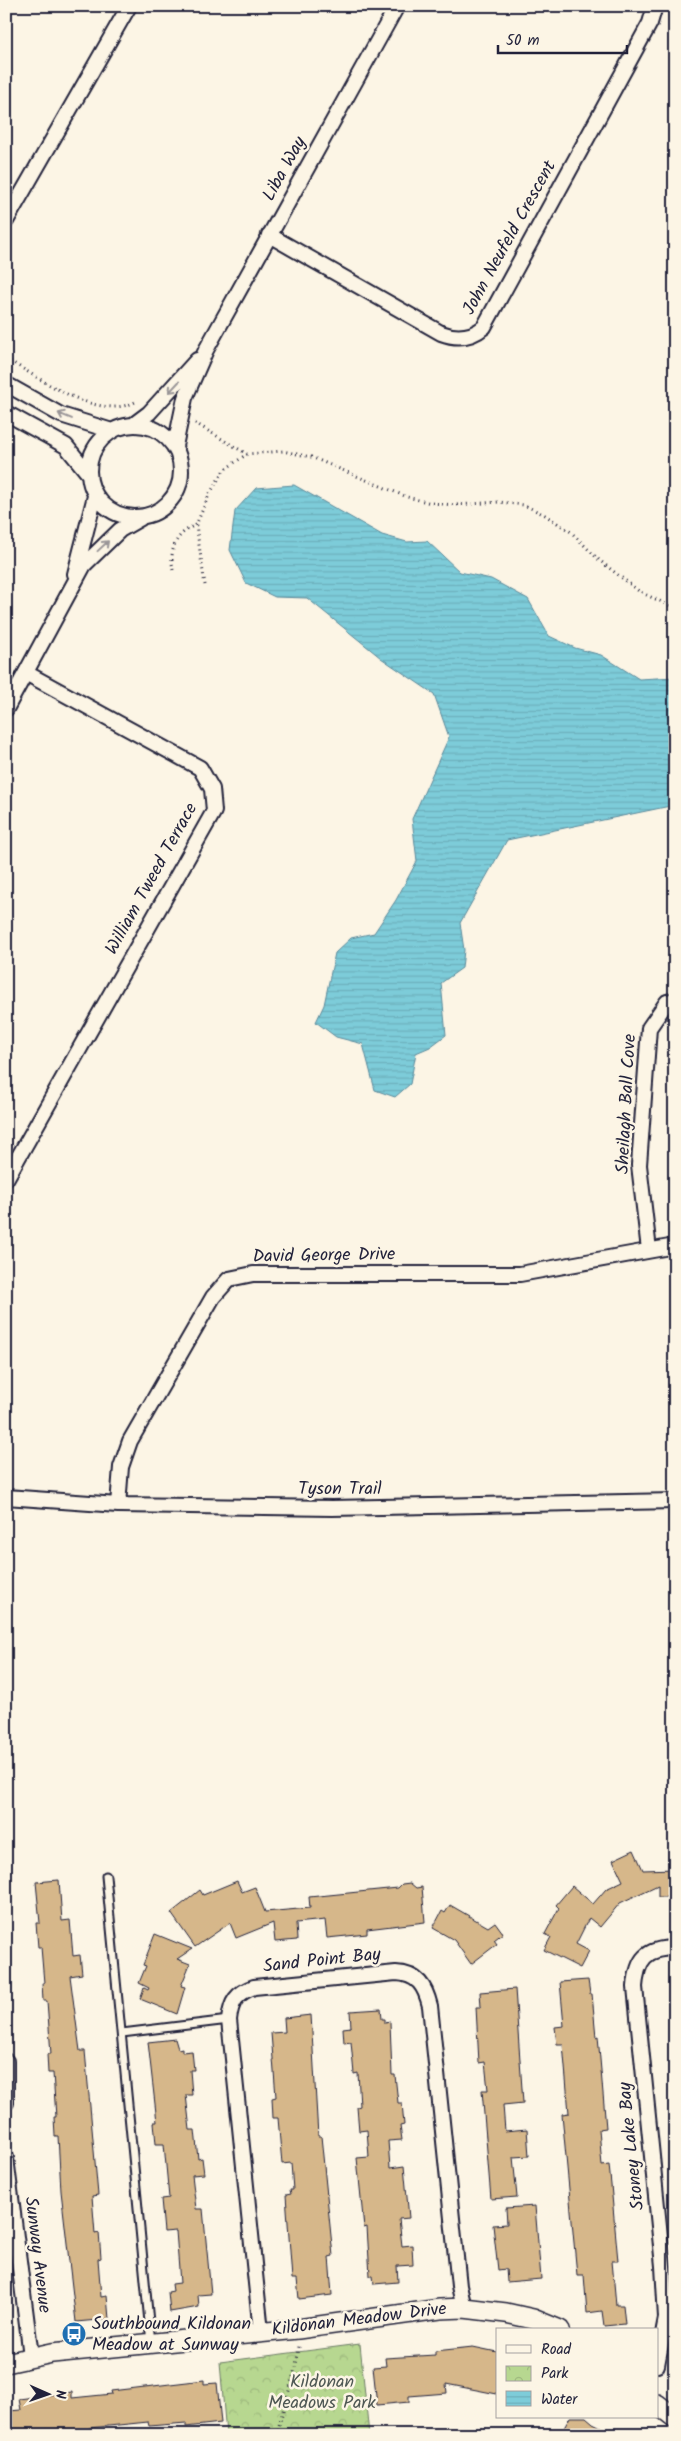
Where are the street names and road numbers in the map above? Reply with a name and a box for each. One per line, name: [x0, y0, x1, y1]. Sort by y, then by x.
street label: Liba Way: [255, 131, 315, 207]
street label: John Neufeld Crescent: [455, 155, 565, 321]
street label: William Tweed Terrace: [98, 798, 206, 960]
street label: Sheilagh Ball Cove: [609, 1033, 645, 1175]
street label: David George Drive: [252, 1240, 396, 1272]
street label: Tyson Trail: [298, 1475, 382, 1504]
street label: Sand Point Bay: [262, 1940, 383, 1982]
street label: Stoney Lake Bay: [611, 2080, 653, 2211]
street label: Sunway Avenue: [15, 2195, 59, 2315]
street label: Kildonan Meadow Drive: [270, 2295, 448, 2345]

